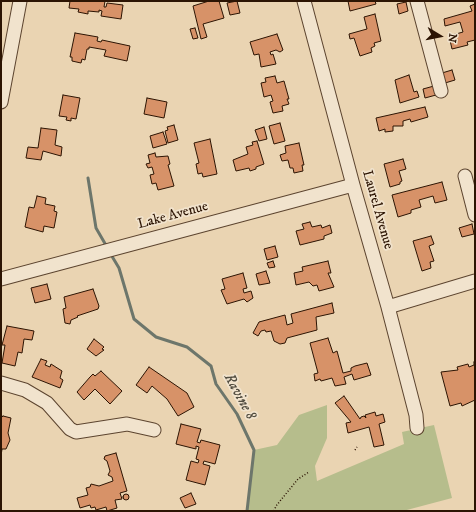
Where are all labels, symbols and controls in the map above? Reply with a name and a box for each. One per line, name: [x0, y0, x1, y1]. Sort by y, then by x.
north arrow: [420, 16, 460, 56]
text: N: [444, 32, 459, 44]
street label: Laurel Avenue: [358, 169, 396, 251]
street label: Lake Avenue: [136, 199, 210, 233]
water label: Ravine 8: [219, 371, 259, 423]

